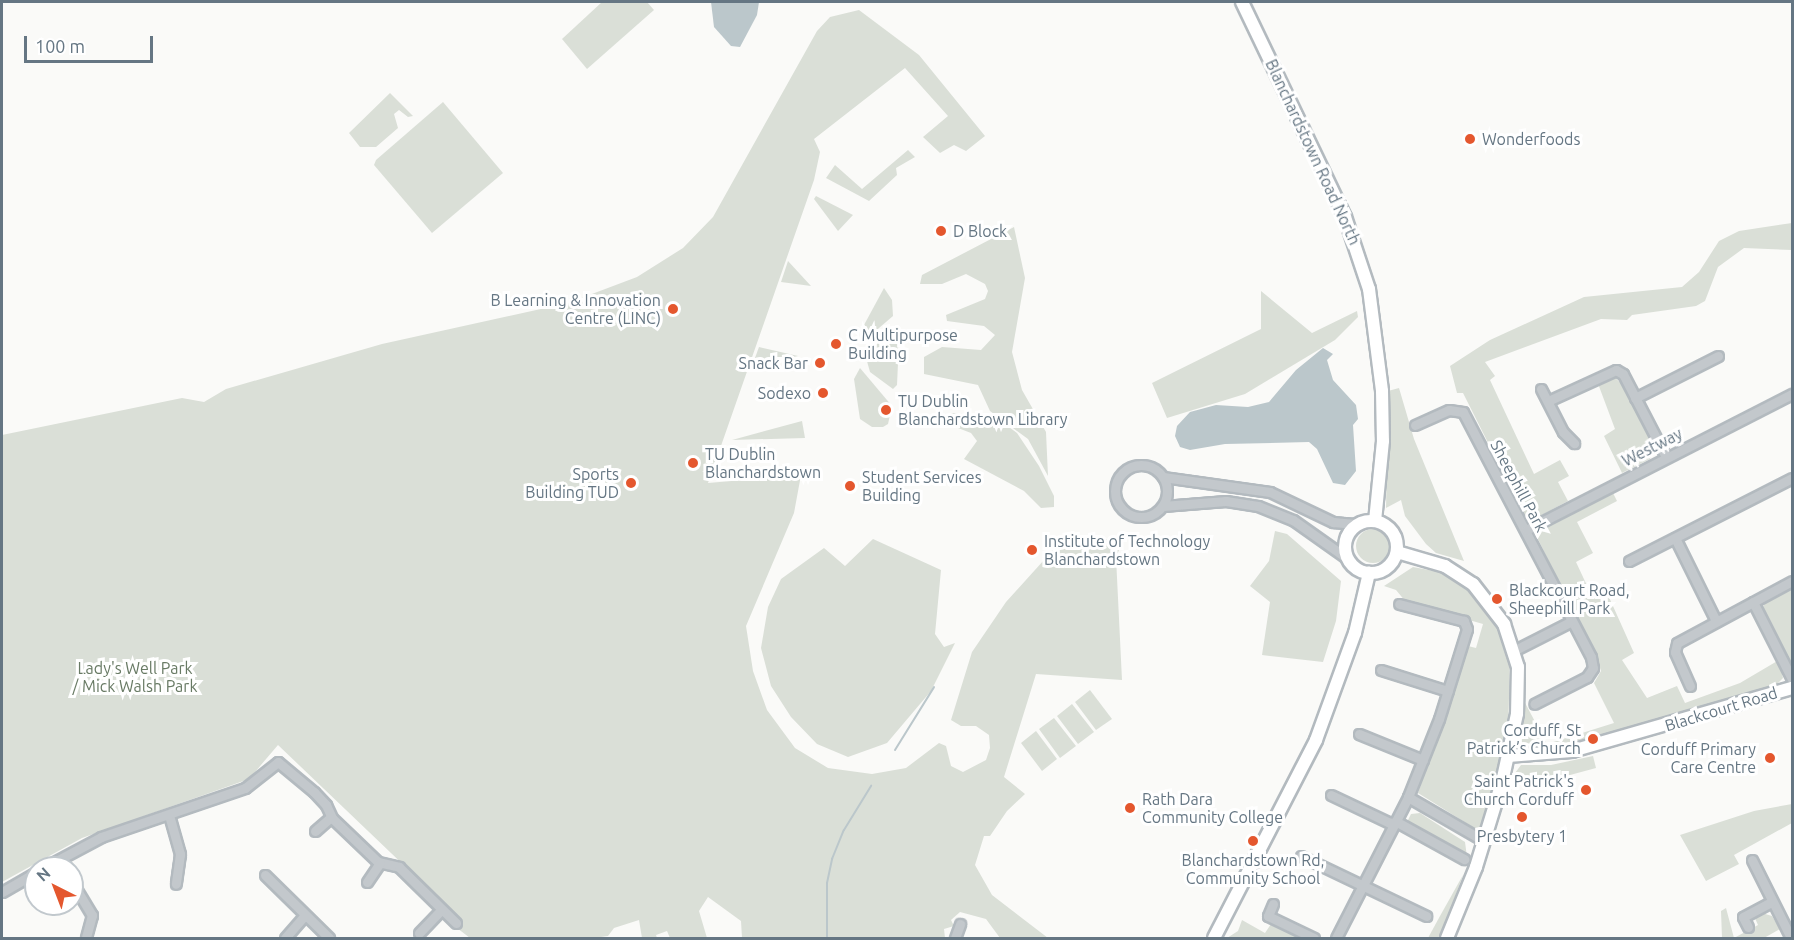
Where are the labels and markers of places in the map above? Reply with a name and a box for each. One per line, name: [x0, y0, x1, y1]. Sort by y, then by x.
place label: Wonderfoods: [1482, 129, 1580, 149]
marker: Wonderfoods: [1463, 132, 1477, 146]
place label: D Block: [953, 221, 1007, 241]
marker: D Block: [934, 224, 948, 238]
place label: B Learning & Innovation Centre (LINC): [490, 290, 661, 328]
marker: B Learning & Innovation Centre (LINC): [666, 302, 680, 316]
place label: C Multipurpose Building: [848, 325, 958, 363]
marker: C Multipurpose Building: [829, 337, 843, 351]
place label: Snack Bar: [739, 353, 808, 373]
marker: Snack Bar: [813, 356, 827, 370]
place label: Sodexo: [758, 383, 811, 403]
marker: Sodexo: [816, 386, 830, 400]
place label: TU Dublin Blanchardstown Library: [898, 391, 1068, 429]
marker: TU Dublin Blanchardstown Library: [879, 403, 893, 417]
place label: TU Dublin Blanchardstown: [705, 444, 821, 482]
marker: TU Dublin Blanchardstown: [686, 456, 700, 470]
place label: Sports Building TUD: [525, 464, 619, 502]
place label: Student Services Building: [862, 467, 982, 505]
marker: Sports Building TUD: [624, 476, 638, 490]
marker: Student Services Building: [843, 479, 857, 493]
place label: Institute of Technology Blanchardstown: [1044, 531, 1210, 569]
marker: Institute of Technology Blanchardstown: [1025, 543, 1039, 557]
place label: Blackcourt Road, Sheephill Park: [1509, 580, 1630, 618]
marker: Blackcourt Road, Sheephill Park: [1490, 592, 1504, 606]
place label: Corduff, St Patrick’s Church: [1467, 720, 1581, 758]
marker: Corduff, St Patrick’s Church: [1586, 732, 1600, 746]
place label: Corduff Primary Care Centre: [1641, 739, 1756, 777]
marker: Corduff Primary Care Centre: [1761, 749, 1779, 767]
place label: Saint Patrick's Church Corduff: [1464, 771, 1574, 809]
marker: Saint Patrick's Church Corduff: [1579, 783, 1593, 797]
place label: Rath Dara Community College: [1142, 789, 1283, 827]
marker: Rath Dara Community College: [1123, 801, 1137, 815]
marker: Presbytery 1: [1515, 810, 1529, 824]
place label: Presbytery 1: [1477, 826, 1567, 846]
marker: Blanchardstown Rd, Community School: [1246, 834, 1260, 848]
place label: Blanchardstown Rd, Community School: [1182, 850, 1324, 888]

